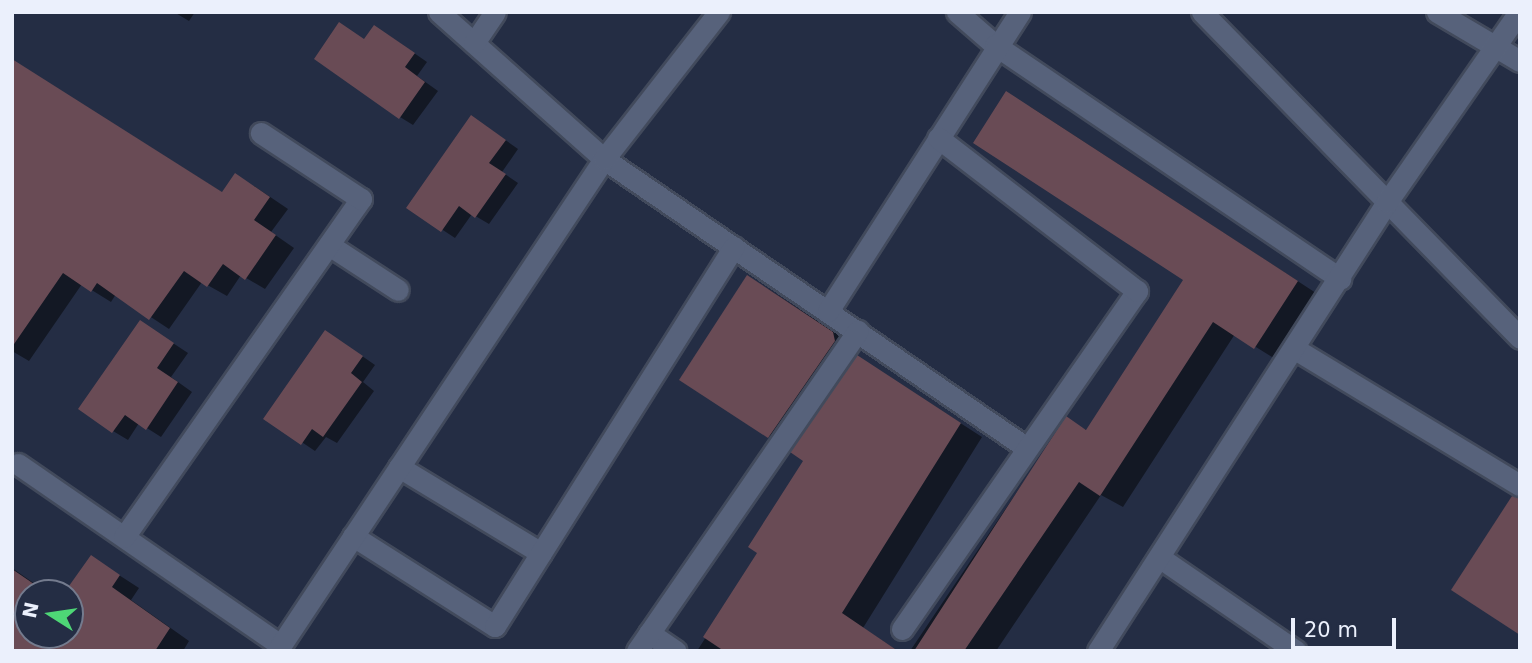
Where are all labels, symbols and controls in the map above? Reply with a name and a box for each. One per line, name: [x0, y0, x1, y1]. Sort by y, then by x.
north arrow: [14, 579, 84, 649]
text: N: [18, 600, 43, 620]
scale bar: [1294, 604, 1399, 648]
text: 20 m: [1304, 618, 1358, 642]

